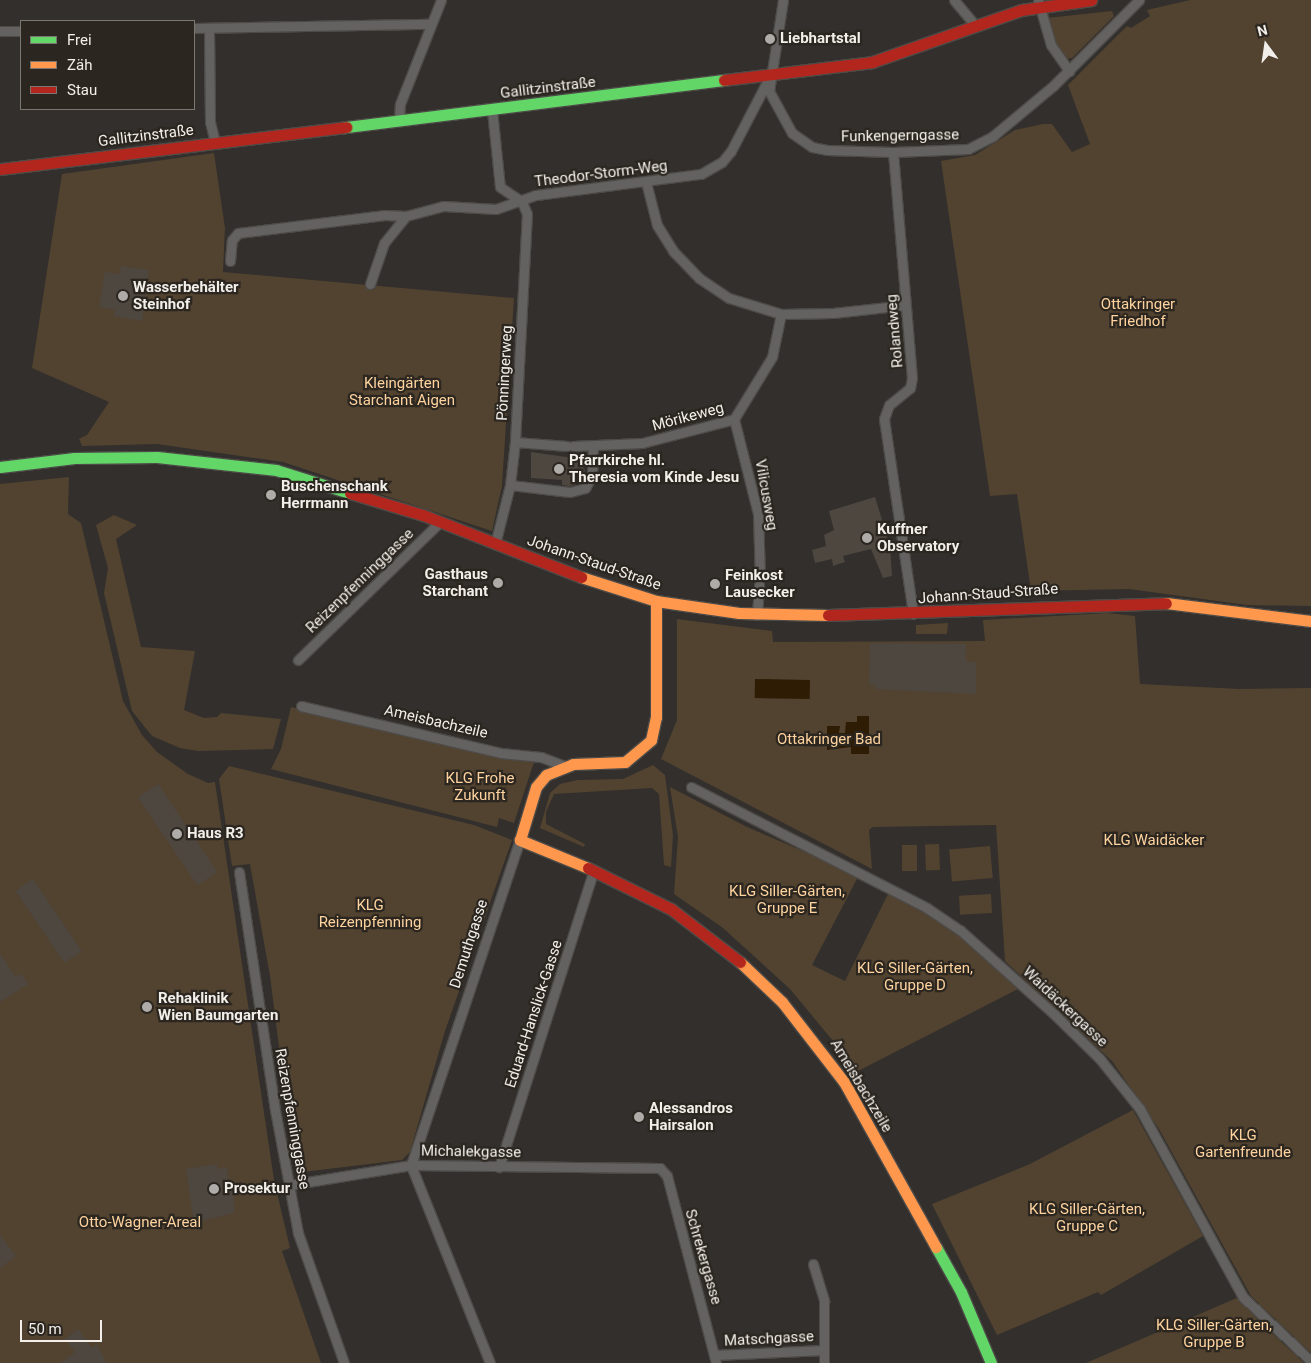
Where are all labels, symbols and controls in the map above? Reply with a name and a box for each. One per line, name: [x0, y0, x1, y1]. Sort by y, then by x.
legend: [20, 20, 195, 110]
north arrow: [1241, 20, 1291, 70]
text: N: [1256, 21, 1269, 39]
place label: Liebhartstal: [780, 30, 861, 48]
text: Frei: [67, 31, 92, 49]
marker: Liebhartstal: [764, 33, 776, 45]
text: Zäh: [67, 56, 92, 74]
street label: Gallitzinstraße: [499, 73, 597, 103]
text: Stau: [67, 81, 97, 99]
street label: Gallitzinstraße: [97, 121, 195, 151]
street label: Funkengerngasse: [841, 126, 959, 146]
street label: Theodor-Storm-Weg: [533, 157, 669, 191]
place label: Wasserbehälter Steinhof: [133, 278, 239, 313]
marker: Wasserbehälter Steinhof: [117, 290, 129, 302]
street label: Rolandweg: [883, 293, 907, 369]
park label: Ottakringer Friedhof: [1101, 295, 1175, 330]
street label: Pönningerweg: [494, 325, 516, 421]
park label: Kleingärten Starchant Aigen: [349, 374, 455, 409]
street label: Mörikeweg: [650, 399, 726, 435]
place label: Pfarrkirche hl. Theresia vom Kinde Jesu: [569, 451, 739, 486]
street label: Vilicusweg: [751, 458, 781, 532]
marker: Pfarrkirche hl. Theresia vom Kinde Jesu: [553, 463, 565, 475]
place label: Buschenschank Herrmann: [281, 477, 388, 512]
marker: Buschenschank Herrmann: [265, 489, 277, 501]
place label: Kuffner Observatory: [877, 520, 959, 555]
street label: Reizenpfenninggasse: [302, 525, 418, 637]
street label: Johann-Staud-Straße: [525, 532, 663, 594]
marker: Kuffner Observatory: [861, 532, 873, 544]
place label: Gasthaus Starchant: [423, 565, 488, 600]
place label: Feinkost Lausecker: [725, 566, 795, 601]
marker: Gasthaus Starchant: [492, 577, 504, 589]
marker: Feinkost Lausecker: [709, 578, 721, 590]
street label: Johann-Staud-Straße: [917, 580, 1059, 608]
street label: Ameisbachzeile: [383, 701, 489, 743]
park label: Ottakringer Bad: [777, 731, 881, 749]
park label: KLG Frohe Zukunft: [446, 769, 514, 804]
place label: Haus R3: [187, 825, 244, 843]
marker: Haus R3: [171, 828, 183, 840]
park label: KLG Waidäcker: [1104, 832, 1204, 850]
park label: KLG Siller-Gärten, Gruppe E: [729, 882, 845, 917]
park label: KLG Reizenpfenning: [319, 896, 421, 931]
street label: Demuthgasse: [446, 897, 492, 991]
street label: Eduard-Hanslick-Gasse: [502, 938, 566, 1090]
park label: KLG Siller-Gärten, Gruppe D: [857, 959, 973, 994]
street label: Waidäckergasse: [1019, 963, 1111, 1051]
place label: Rehaklinik Wien Baumgarten: [158, 989, 278, 1024]
marker: Rehaklinik Wien Baumgarten: [140, 1000, 154, 1014]
street label: Ameisbachzeile: [826, 1036, 896, 1136]
street label: Reizenpfenninggasse: [271, 1047, 313, 1191]
place label: Alessandros Hairsalon: [649, 1099, 733, 1134]
marker: Alessandros Hairsalon: [633, 1111, 645, 1123]
park label: KLG Gartenfreunde: [1195, 1126, 1291, 1161]
street label: Michalekgasse: [421, 1142, 521, 1162]
place label: Prosektur: [224, 1180, 290, 1198]
marker: Prosektur: [208, 1183, 220, 1195]
park label: KLG Siller-Gärten, Gruppe C: [1029, 1200, 1145, 1235]
street label: Schrekergasse: [681, 1207, 725, 1307]
park label: Otto-Wagner-Areal: [79, 1214, 201, 1232]
scale bar: [22, 1310, 105, 1342]
park label: KLG Siller-Gärten, Gruppe B: [1156, 1316, 1272, 1351]
text: 50 m: [28, 1320, 62, 1338]
street label: Matschgasse: [724, 1328, 814, 1350]

